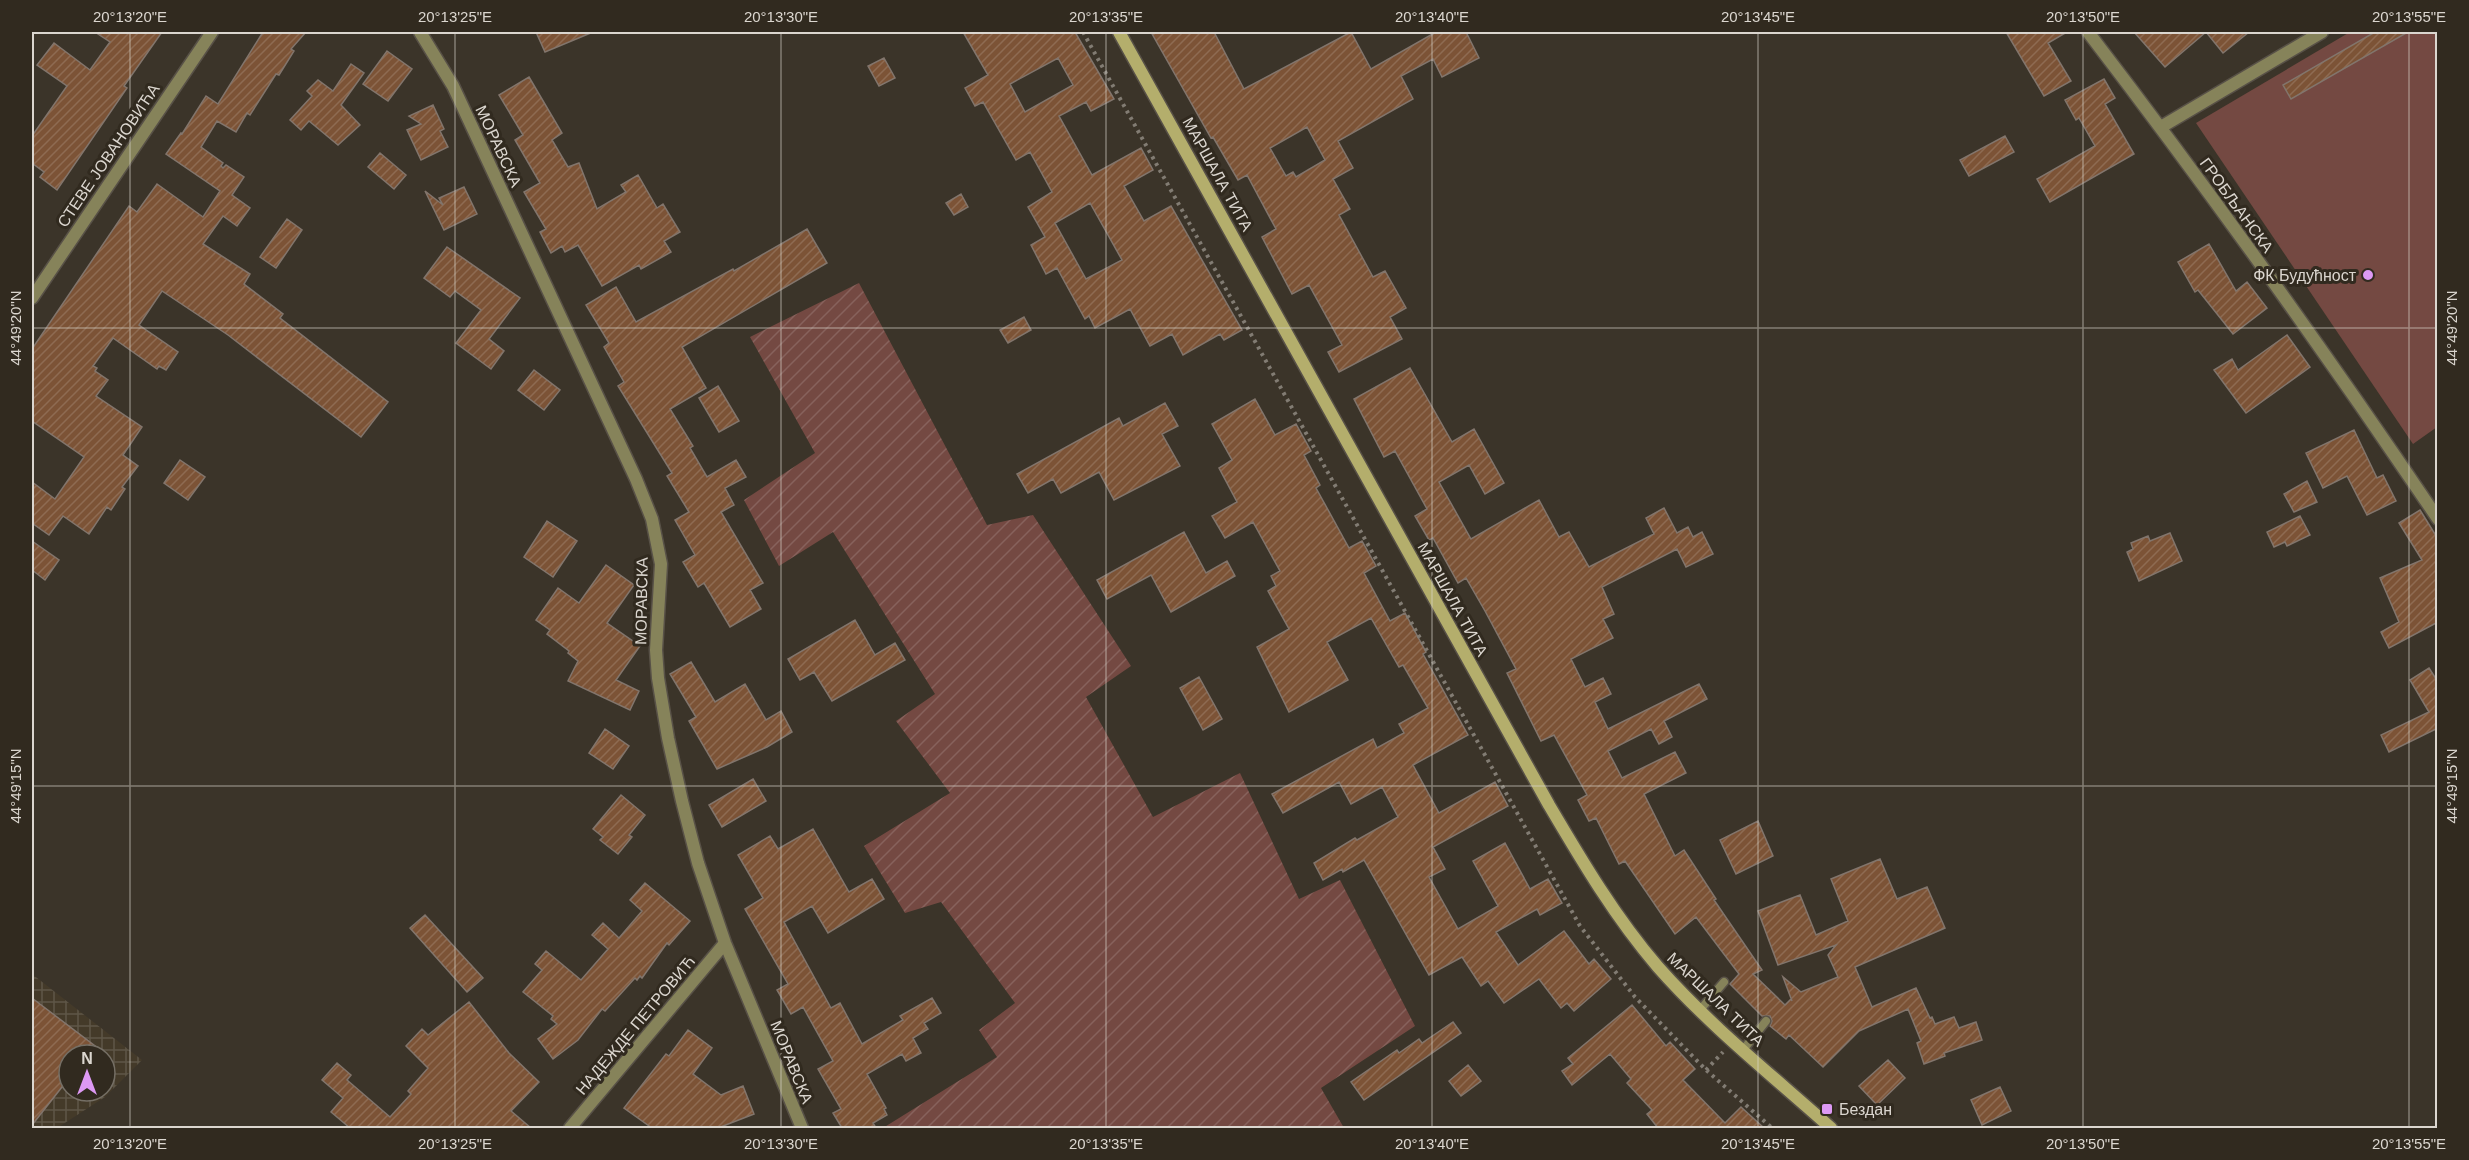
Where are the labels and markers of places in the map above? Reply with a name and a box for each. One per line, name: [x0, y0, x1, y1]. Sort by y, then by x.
place label: ФК Будућност: [2253, 267, 2357, 284]
marker: ФК Будућност: [2361, 268, 2375, 282]
place label: Бездан: [1839, 1101, 1892, 1118]
marker: Бездан: [1820, 1102, 1834, 1116]

